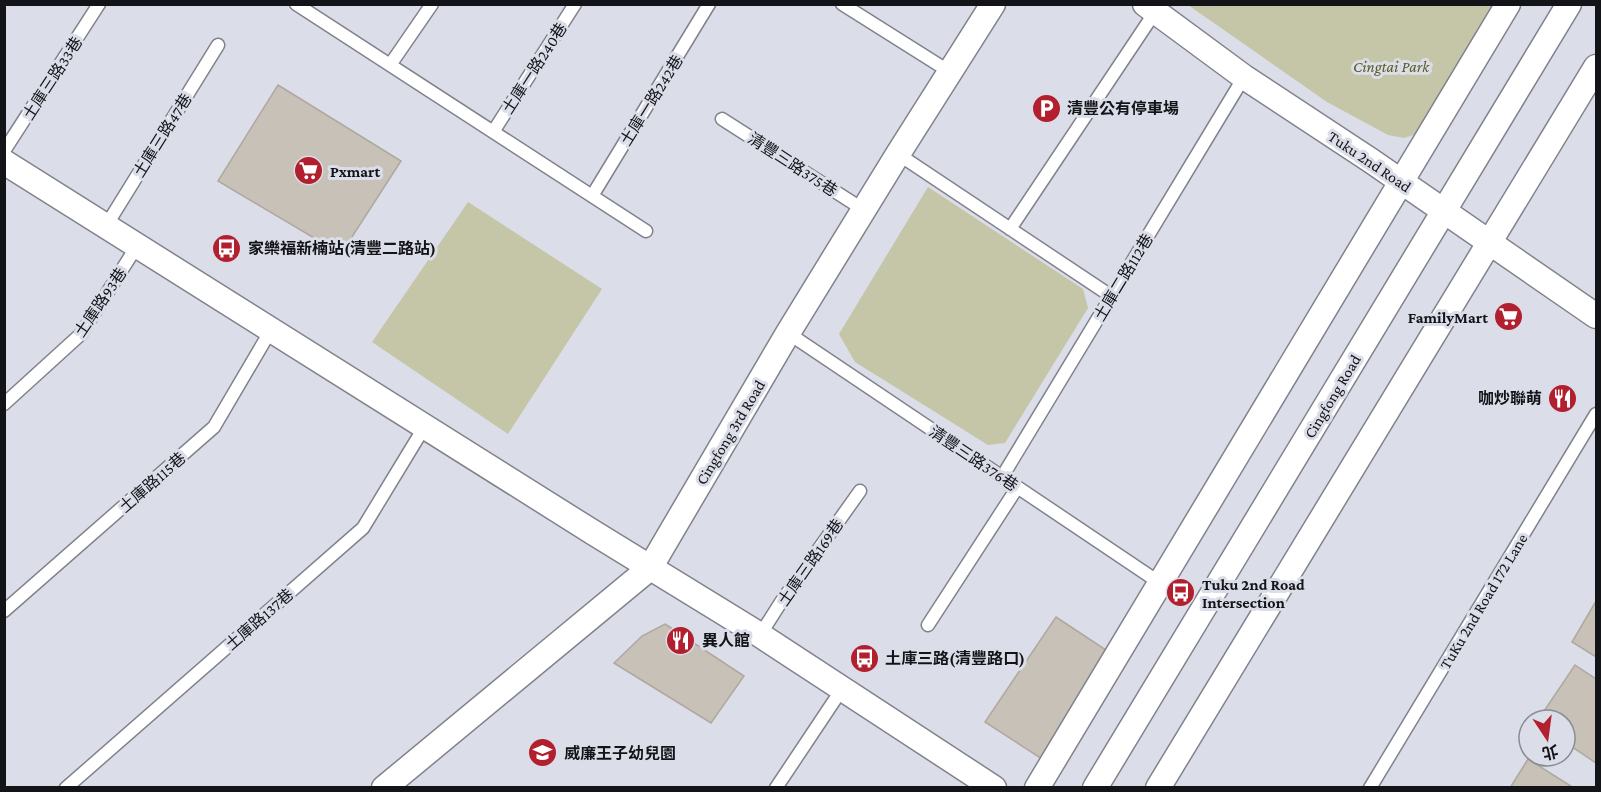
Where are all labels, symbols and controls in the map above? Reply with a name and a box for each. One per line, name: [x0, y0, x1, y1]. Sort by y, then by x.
street label: 土庫一路240巷: [499, 20, 570, 117]
street label: 土庫三路33巷: [19, 34, 85, 123]
street label: 土庫一路242巷: [617, 52, 686, 149]
park label: Cingtai Park: [1353, 58, 1430, 76]
street label: 土庫三路47巷: [130, 90, 195, 180]
parking icon: 清豐公有停車場: [1030, 92, 1062, 124]
place label: 清豐公有停車場: [1067, 100, 1179, 117]
street label: Tuku 2nd Road: [1325, 127, 1415, 196]
street label: 清豐三路375巷: [745, 129, 840, 199]
supermarket icon: Pxmart: [293, 155, 325, 187]
place label: Pxmart: [330, 163, 381, 180]
street label: 土庫二路112巷: [1091, 231, 1156, 324]
bus stop icon: 家樂福新楠站(清豐二路站): [211, 232, 243, 264]
place label: 家樂福新楠站(清豐二路站): [248, 240, 436, 258]
street label: 土庫路93巷: [71, 265, 130, 340]
supermarket icon: FamilyMart: [1493, 301, 1525, 333]
place label: FamilyMart: [1408, 309, 1488, 326]
street label: Cingfong Road: [1301, 351, 1365, 442]
street label: Cingfong 3rd Road: [693, 377, 769, 488]
restaurant icon: 咖炒聯萌: [1547, 382, 1579, 414]
place label: 咖炒聯萌: [1478, 390, 1542, 407]
street label: 清豐三路376巷: [926, 423, 1021, 494]
street label: 土庫路115巷: [116, 449, 189, 516]
street label: 土庫三路169巷: [774, 516, 846, 609]
street label: TuKu 2nd Road 172 Lane: [1436, 530, 1531, 672]
place label: Tuku 2nd Road Intersection: [1202, 576, 1305, 611]
bus stop icon: Tuku 2nd Road Intersection: [1165, 577, 1197, 609]
street label: 土庫路137巷: [222, 585, 297, 653]
restaurant icon: 異人館: [665, 624, 697, 656]
place label: 異人館: [702, 632, 750, 649]
bus stop icon: 土庫三路(清豐路口): [848, 642, 880, 674]
place label: 土庫三路(清豐路口): [885, 650, 1025, 668]
north arrow: [1517, 708, 1577, 768]
school or university icon: 威廉王子幼兒園: [527, 737, 559, 769]
text: 北: [1541, 742, 1560, 762]
place label: 威廉王子幼兒園: [564, 744, 676, 762]

